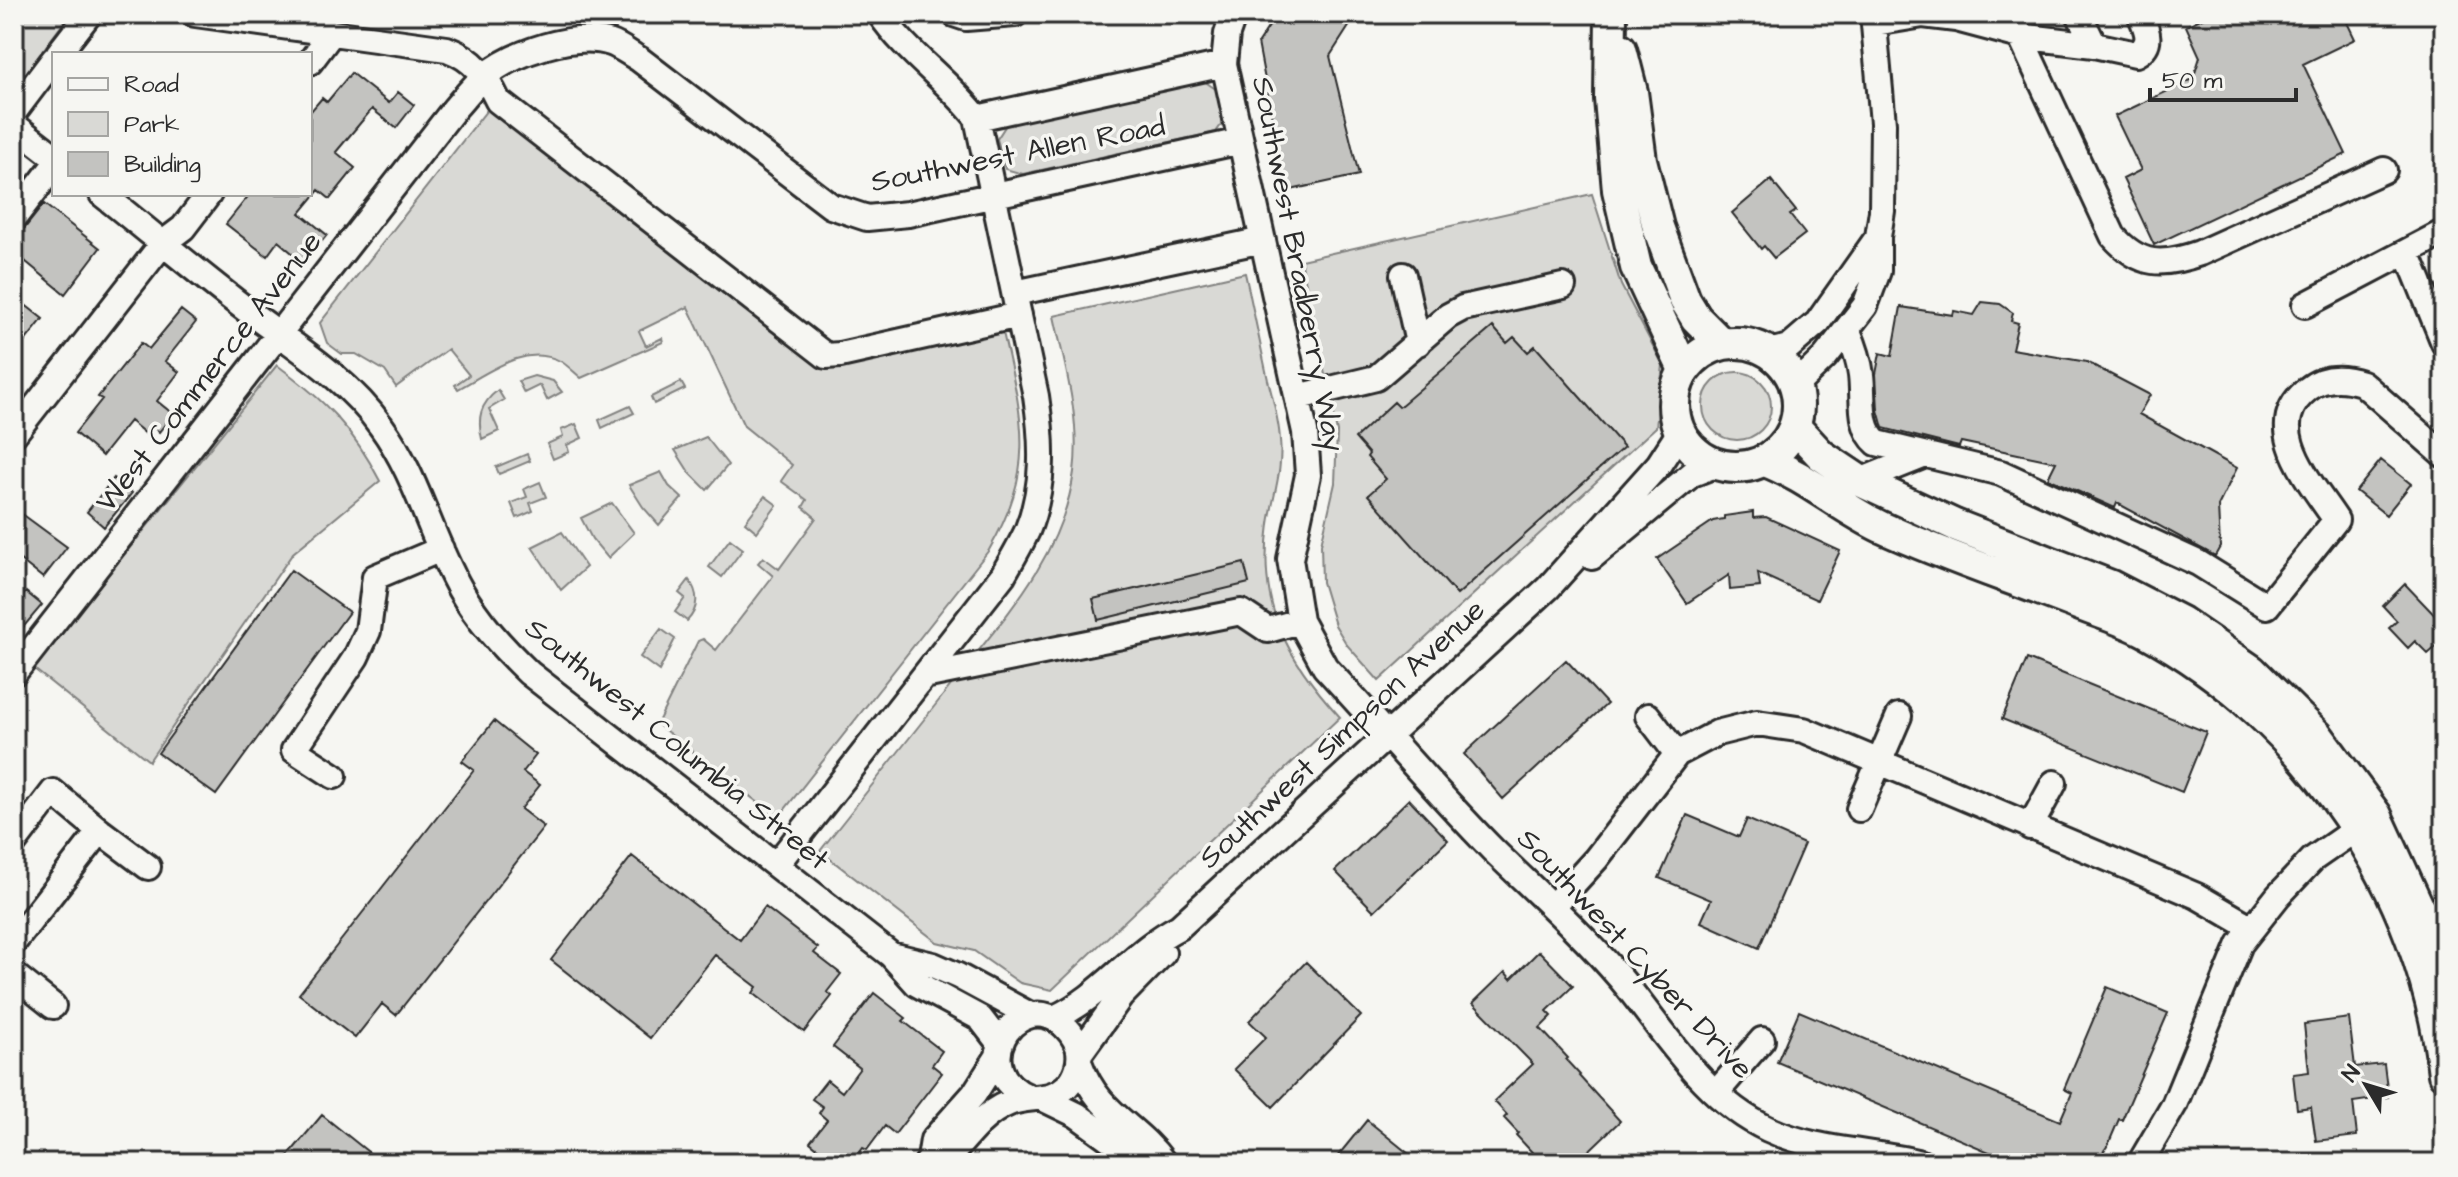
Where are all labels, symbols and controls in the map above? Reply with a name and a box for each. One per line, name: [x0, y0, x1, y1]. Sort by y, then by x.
legend: [52, 52, 312, 196]
scale bar: [2150, 52, 2296, 102]
text: 50 m: [2162, 64, 2223, 98]
text: Road: [124, 68, 179, 102]
street label: Southwest Bradberry Way: [1240, 73, 1355, 455]
street label: Southwest Allen Road: [867, 105, 1169, 203]
text: Park: [124, 108, 180, 142]
text: Building: [124, 148, 201, 183]
street label: West Commerce Avenue: [86, 223, 332, 521]
street label: Southwest Simpson Avenue: [1189, 590, 1495, 878]
street label: Southwest Columbia Street: [516, 608, 838, 880]
street label: Southwest Cyber Drive: [1506, 819, 1763, 1090]
north arrow: [2326, 1045, 2406, 1125]
text: N: [2335, 1058, 2368, 1089]

